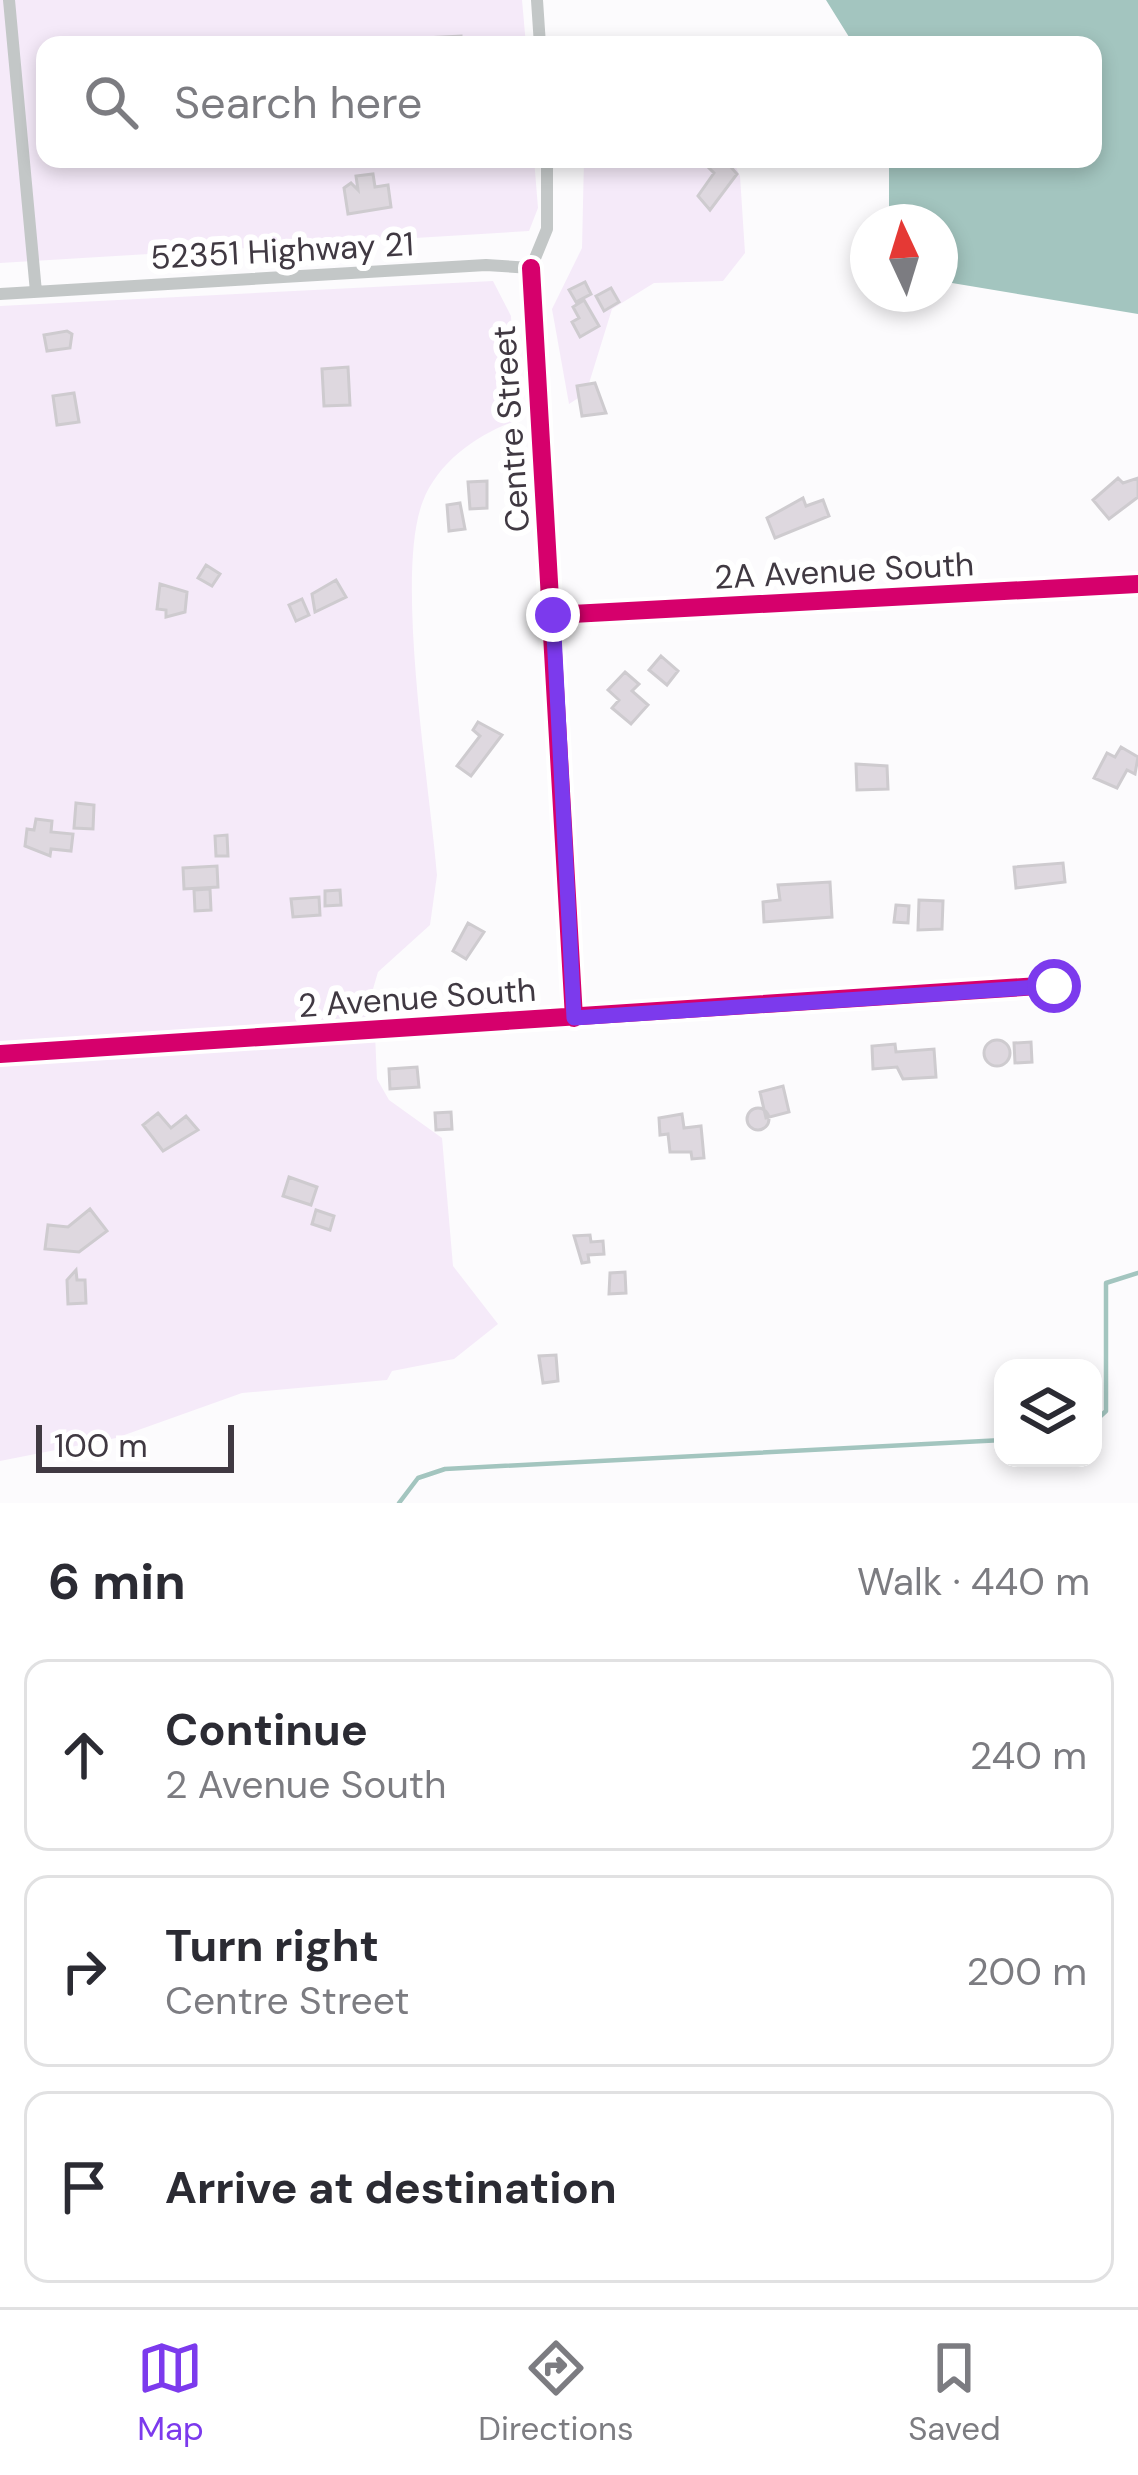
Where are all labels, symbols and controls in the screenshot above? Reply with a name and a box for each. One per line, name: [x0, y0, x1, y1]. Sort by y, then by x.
search box: [36, 36, 1102, 168]
icon: search: [78, 69, 144, 135]
text: Search here: [174, 73, 422, 132]
north arrow: [850, 204, 958, 312]
street label: 52351 Highway 21: [149, 222, 415, 279]
street label: Centre Street: [482, 324, 539, 534]
street label: 2A Avenue South: [713, 542, 975, 599]
route end: [526, 588, 580, 642]
route start: [1027, 959, 1081, 1013]
street label: 2 Avenue South: [297, 968, 537, 1027]
map controls: [994, 1359, 1102, 1467]
button: layers: [994, 1359, 1102, 1467]
scale bar: [36, 1419, 234, 1472]
text: 100 m: [54, 1424, 148, 1467]
text: 6 min: [48, 1548, 186, 1615]
text: Walk · 440 m: [857, 1556, 1090, 1607]
text: Continue: [165, 1700, 368, 1759]
icon: ahead: [51, 1722, 117, 1788]
text: 240 m: [970, 1730, 1087, 1781]
text: 2 Avenue South: [165, 1759, 447, 1810]
text: Turn right: [165, 1916, 379, 1975]
icon: right: [51, 1938, 117, 2004]
text: 200 m: [966, 1946, 1087, 1997]
text: Centre Street: [165, 1975, 410, 2026]
icon: arrive: [51, 2154, 117, 2220]
text: Arrive at destination: [165, 2158, 617, 2217]
tab: Map: [137, 2335, 204, 2450]
tab: Directions: [478, 2335, 634, 2450]
tab: Saved: [908, 2335, 1001, 2450]

